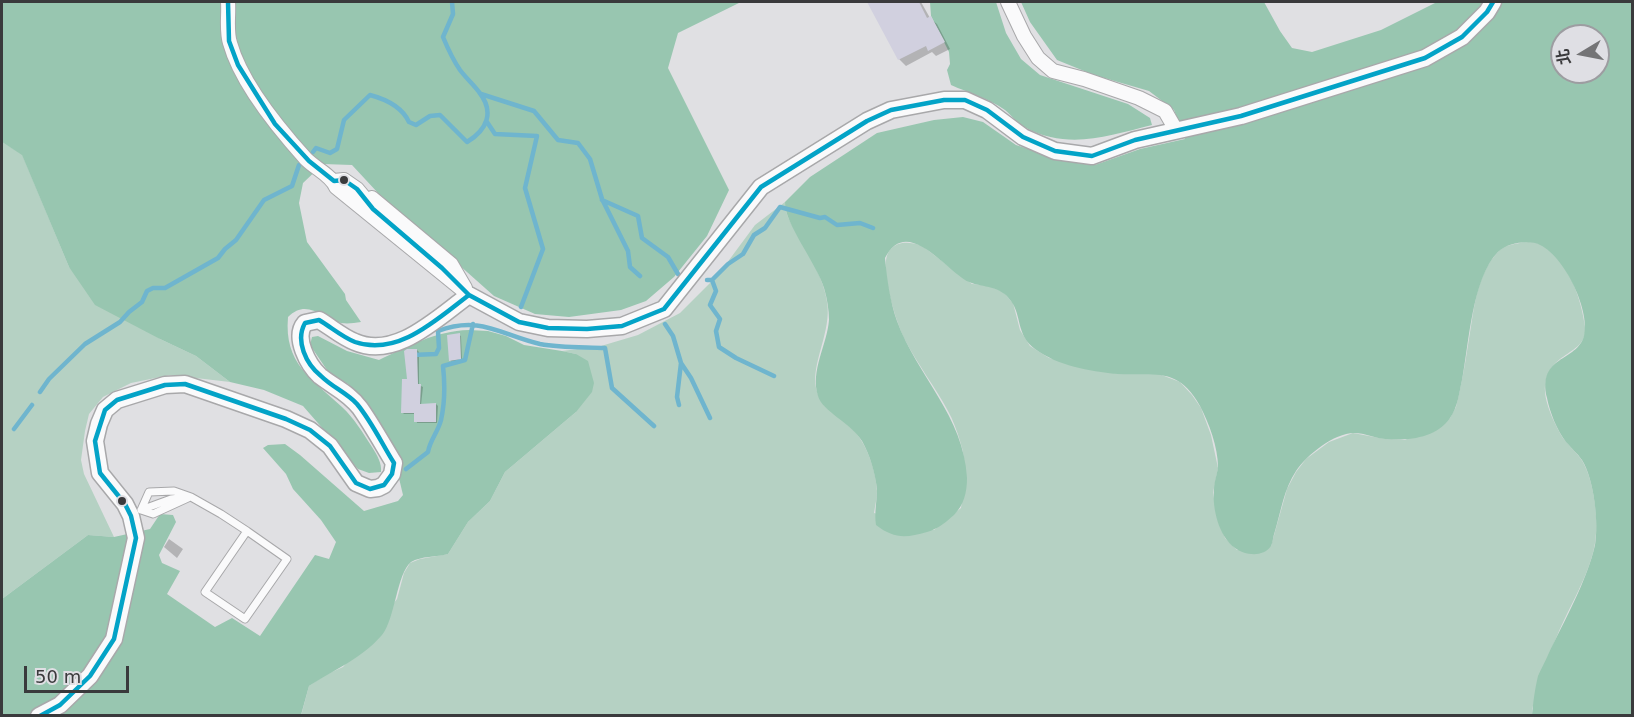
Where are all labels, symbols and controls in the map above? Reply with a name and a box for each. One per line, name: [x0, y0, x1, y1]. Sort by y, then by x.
north arrow: [1550, 24, 1610, 84]
text: 北: [1553, 47, 1574, 66]
unlabelled marker: [338, 174, 350, 186]
unlabelled marker: [116, 495, 128, 507]
scale bar: [27, 654, 132, 692]
text: 50 m: [35, 666, 81, 687]

